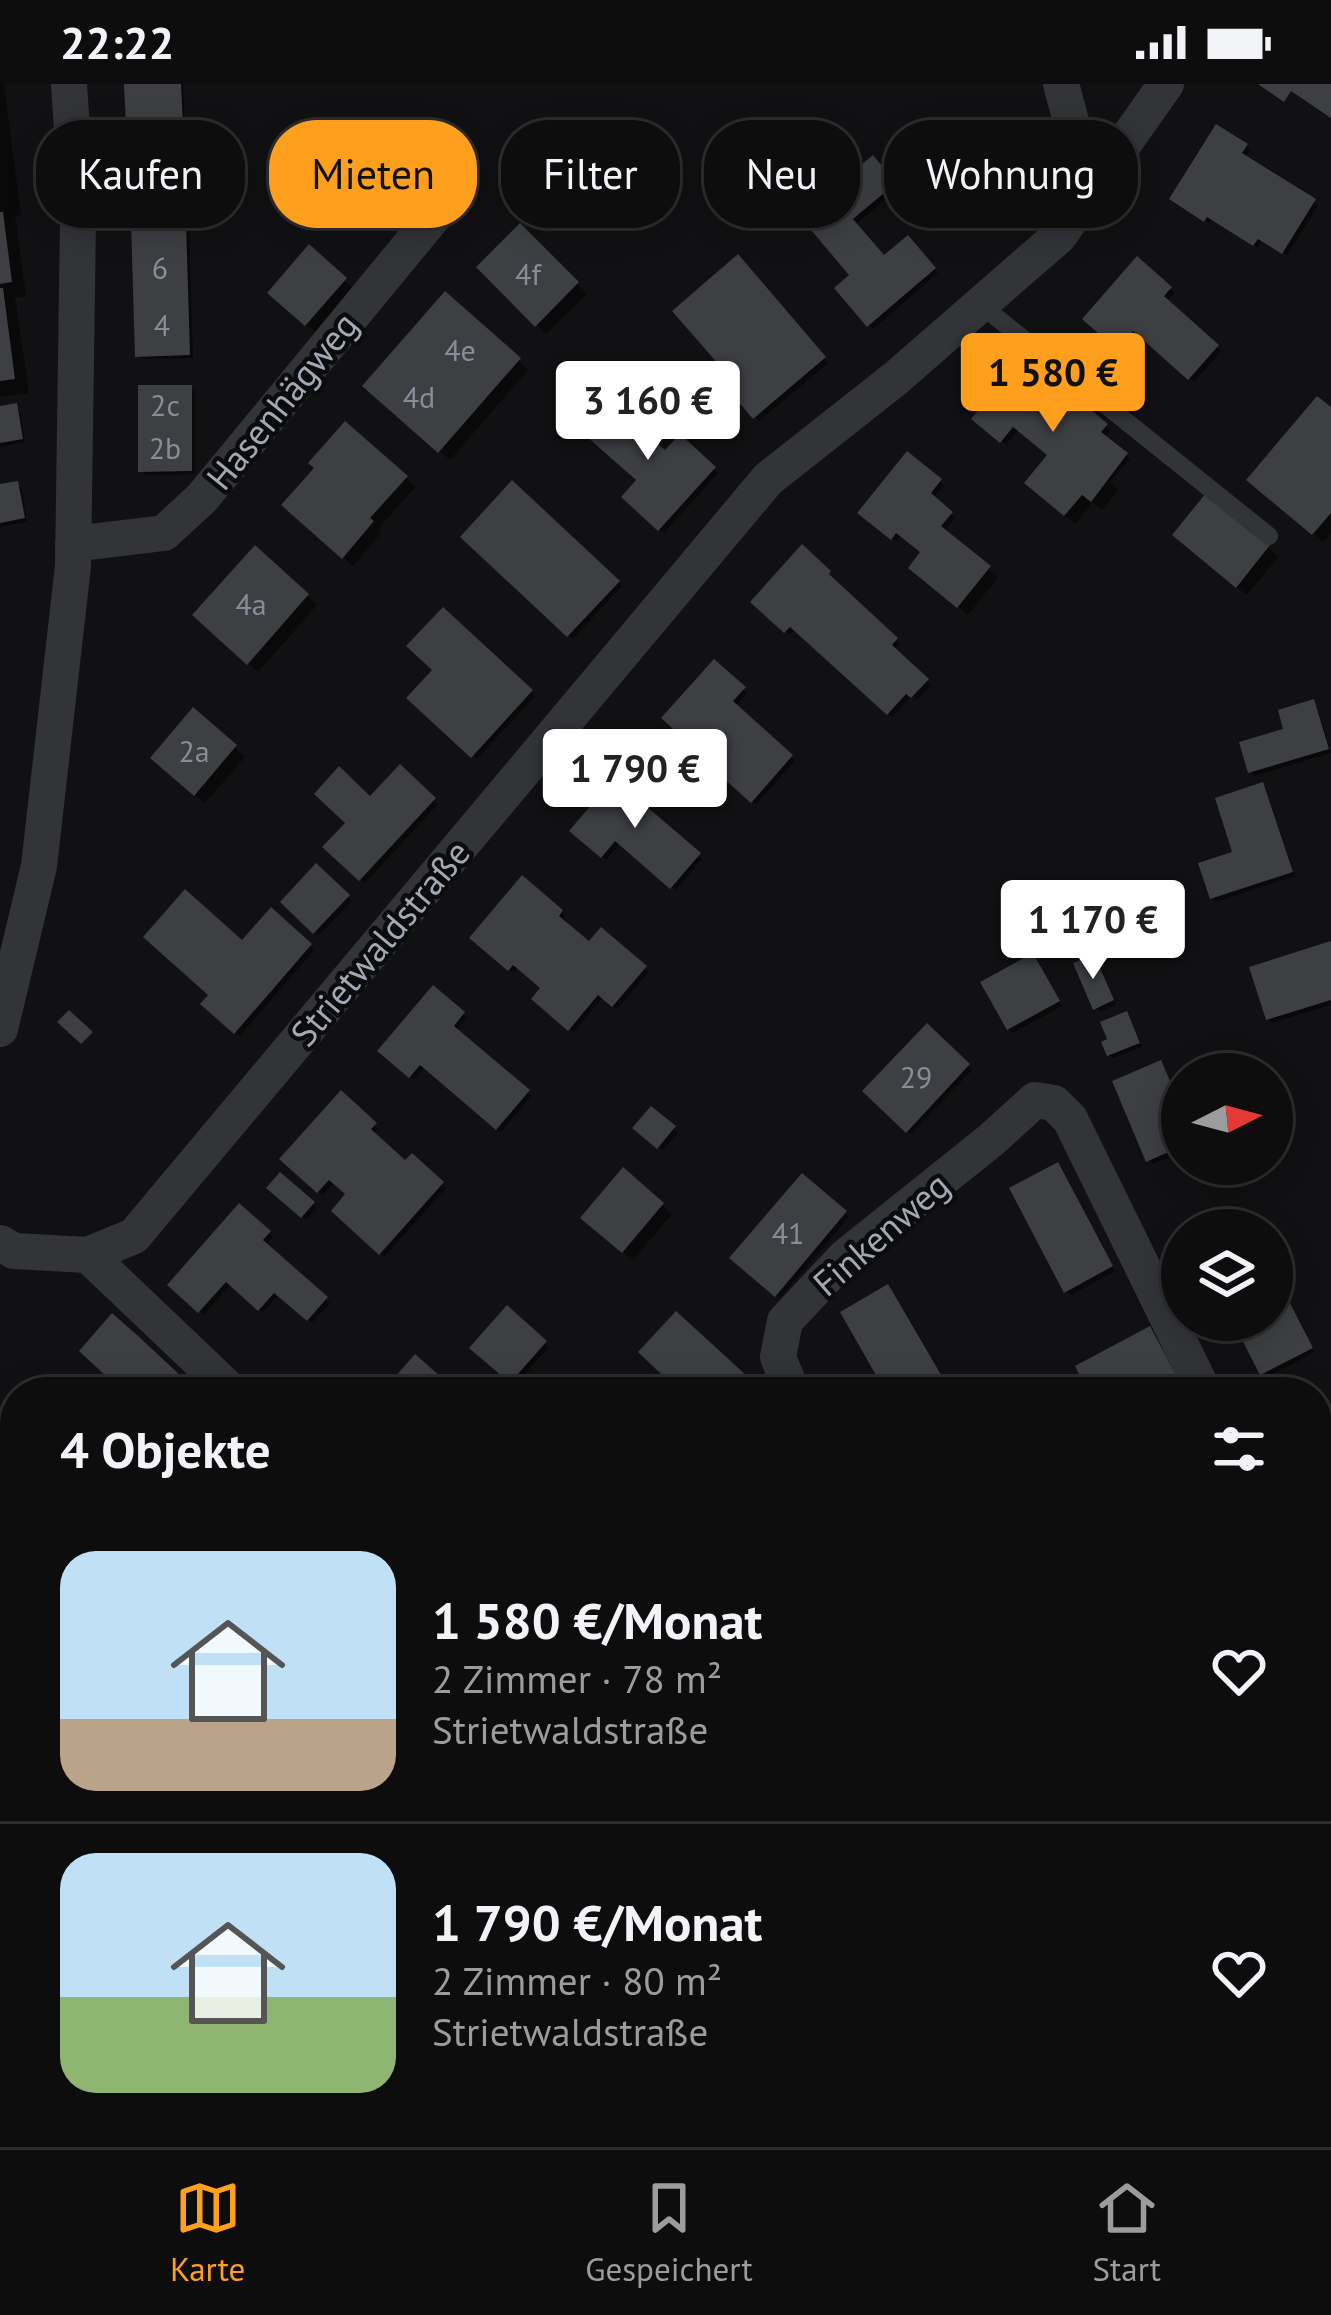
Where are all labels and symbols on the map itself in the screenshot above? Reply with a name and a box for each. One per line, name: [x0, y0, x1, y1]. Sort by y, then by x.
house number: 6: [152, 248, 168, 287]
house number: 4f: [515, 254, 542, 293]
street label: Hasenhägweg: [196, 302, 368, 499]
house number: 4: [154, 305, 170, 344]
house number: 4e: [444, 330, 476, 369]
pin: 1 580 €: [942, 333, 1164, 435]
pin: 3 160 €: [537, 361, 759, 463]
house number: 4d: [403, 377, 435, 416]
house number: 2c: [150, 385, 180, 424]
house number: 2b: [149, 428, 181, 467]
house number: 4a: [235, 584, 267, 623]
pin: 1 790 €: [524, 729, 746, 831]
house number: 2a: [178, 731, 210, 770]
street label: Strietwaldstraße: [280, 830, 480, 1055]
pin: 1 170 €: [982, 880, 1204, 982]
north arrow: [1161, 1053, 1293, 1185]
house number: 29: [900, 1057, 932, 1096]
street label: Finkenweg: [803, 1161, 959, 1306]
house number: 41: [772, 1213, 804, 1252]

